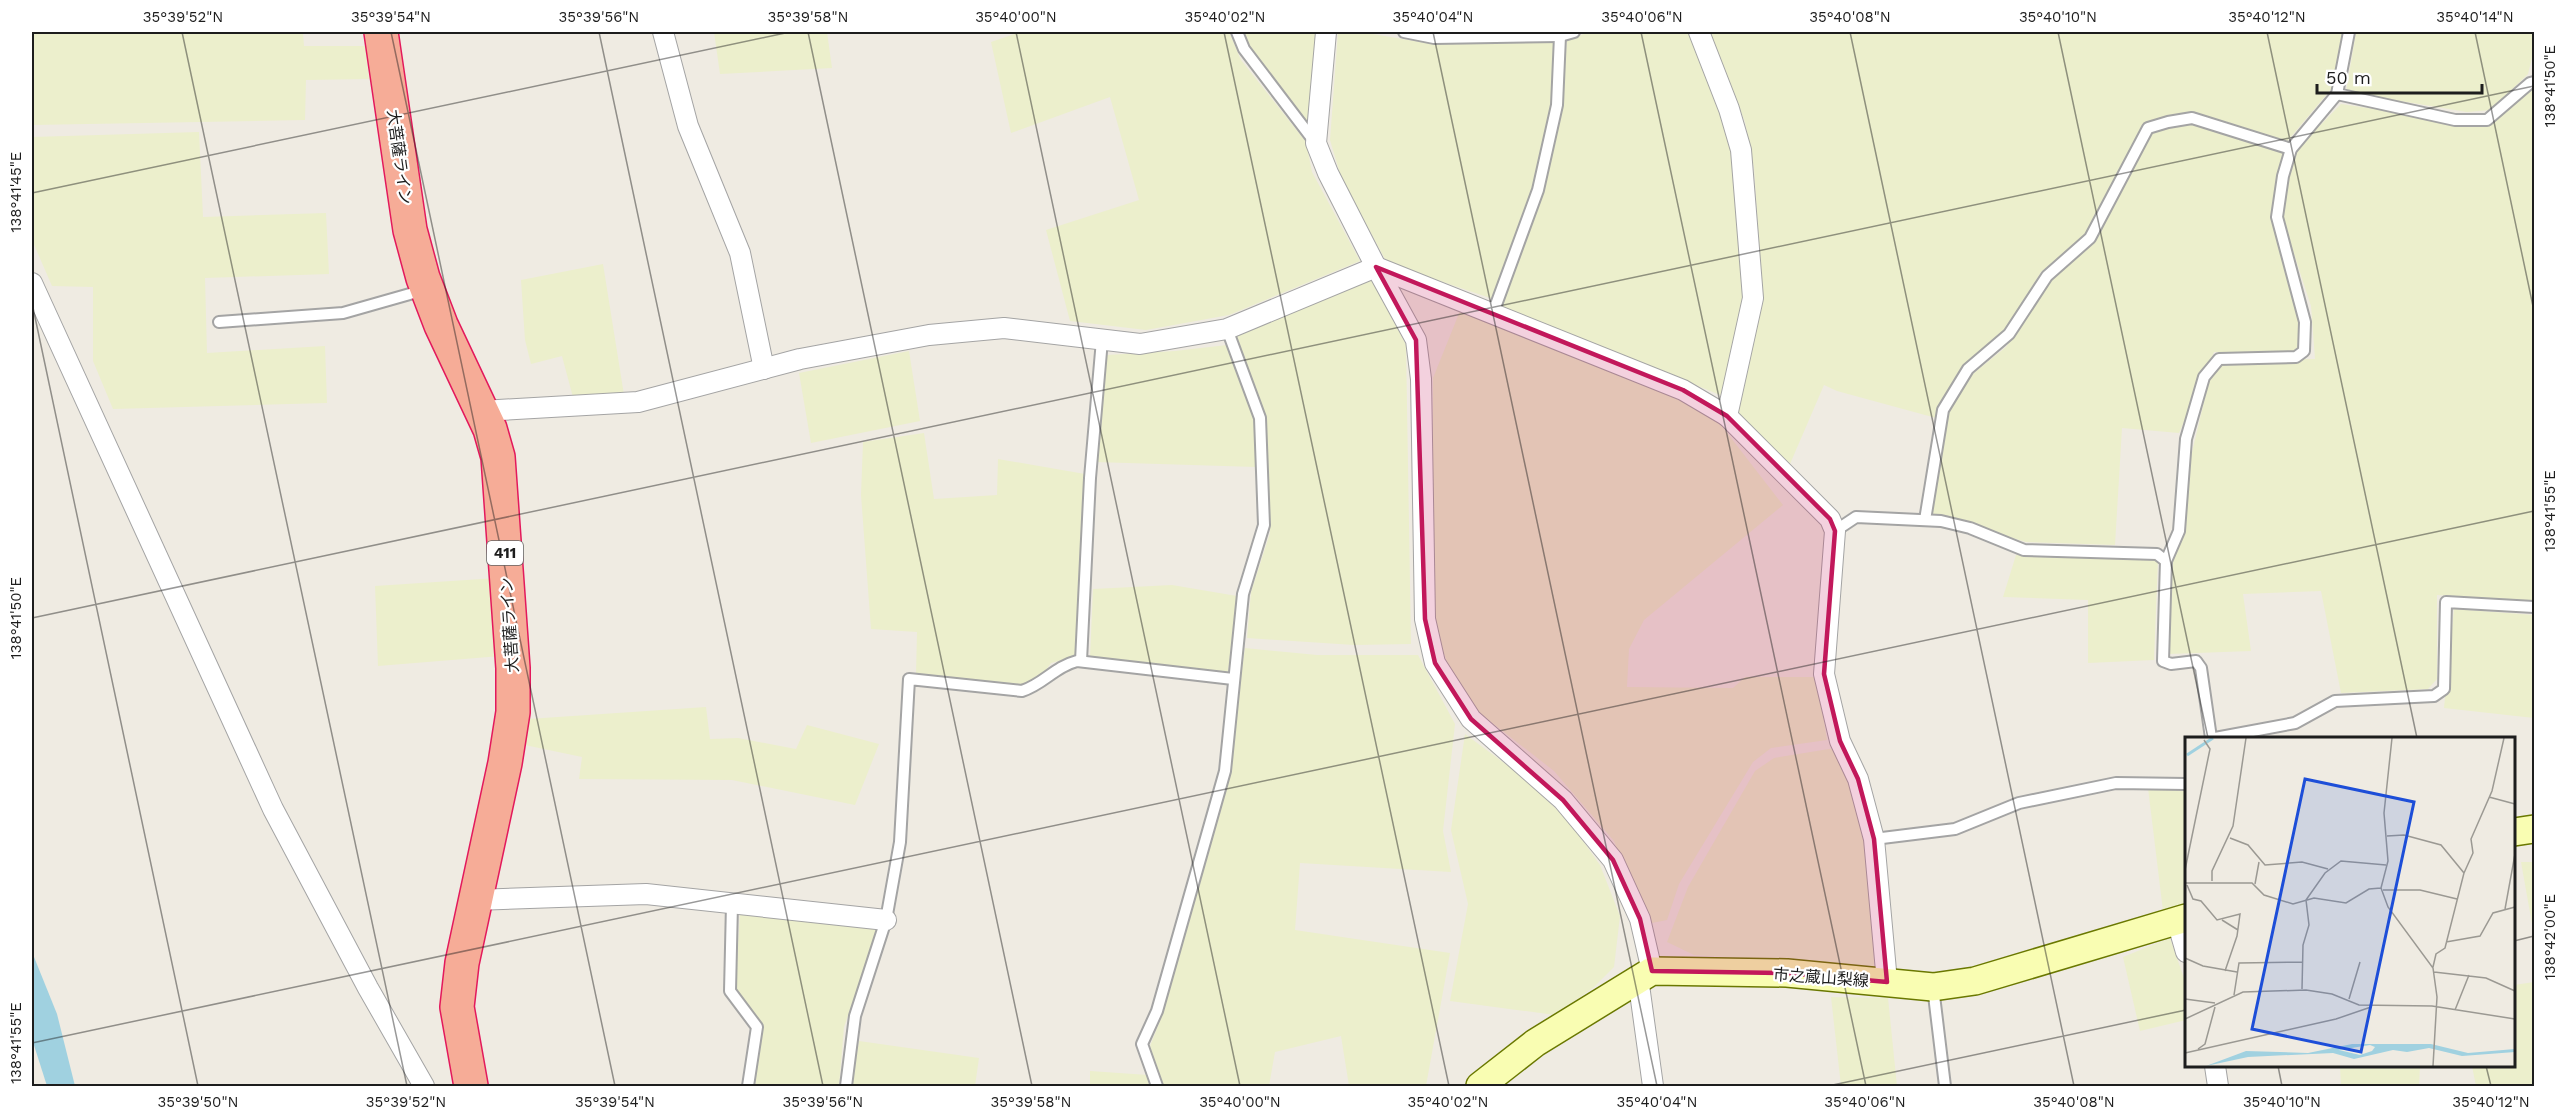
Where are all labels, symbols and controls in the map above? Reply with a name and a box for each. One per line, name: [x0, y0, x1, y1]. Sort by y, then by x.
text: 35°39'52"N: [143, 8, 223, 26]
text: 35°39'54"N: [351, 8, 431, 26]
text: 35°39'56"N: [559, 8, 639, 26]
text: 35°39'58"N: [768, 8, 848, 26]
text: 35°40'00"N: [975, 8, 1057, 26]
text: 35°40'02"N: [1184, 8, 1266, 26]
text: 35°40'04"N: [1393, 8, 1473, 26]
text: 35°40'06"N: [1601, 8, 1683, 26]
text: 35°40'08"N: [1809, 8, 1891, 26]
text: 35°40'10"N: [2019, 8, 2097, 26]
text: 35°40'12"N: [2228, 8, 2306, 26]
text: 35°40'14"N: [2436, 8, 2514, 26]
text: 138°41'50"E: [2541, 45, 2559, 127]
scale bar: [2317, 57, 2482, 95]
text: 50 m: [2326, 67, 2371, 88]
street label: 大菩薩ライン: [383, 108, 416, 206]
text: 138°41'45"E: [7, 152, 25, 232]
text: 138°41'55"E: [2541, 470, 2559, 552]
road number: 411: [487, 541, 523, 565]
street label: 大菩薩ライン: [497, 576, 522, 674]
text: 138°41'50"E: [7, 577, 25, 659]
inset map: [2185, 737, 2515, 1067]
text: 138°42'00"E: [2541, 894, 2559, 980]
street label: 市之蔵山梨線: [1772, 965, 1870, 990]
text: 138°41'55"E: [7, 1002, 25, 1084]
text: 35°39'50"N: [157, 1093, 239, 1111]
text: 35°39'52"N: [366, 1093, 446, 1111]
text: 35°39'54"N: [575, 1093, 655, 1111]
text: 35°39'56"N: [783, 1093, 863, 1111]
text: 35°39'58"N: [991, 1093, 1071, 1111]
text: 35°40'00"N: [1199, 1093, 1281, 1111]
text: 35°40'02"N: [1407, 1093, 1489, 1111]
text: 35°40'04"N: [1617, 1093, 1697, 1111]
text: 35°40'06"N: [1824, 1093, 1906, 1111]
text: 35°40'08"N: [2033, 1093, 2115, 1111]
text: 35°40'10"N: [2243, 1093, 2321, 1111]
text: 35°40'12"N: [2452, 1093, 2530, 1111]

